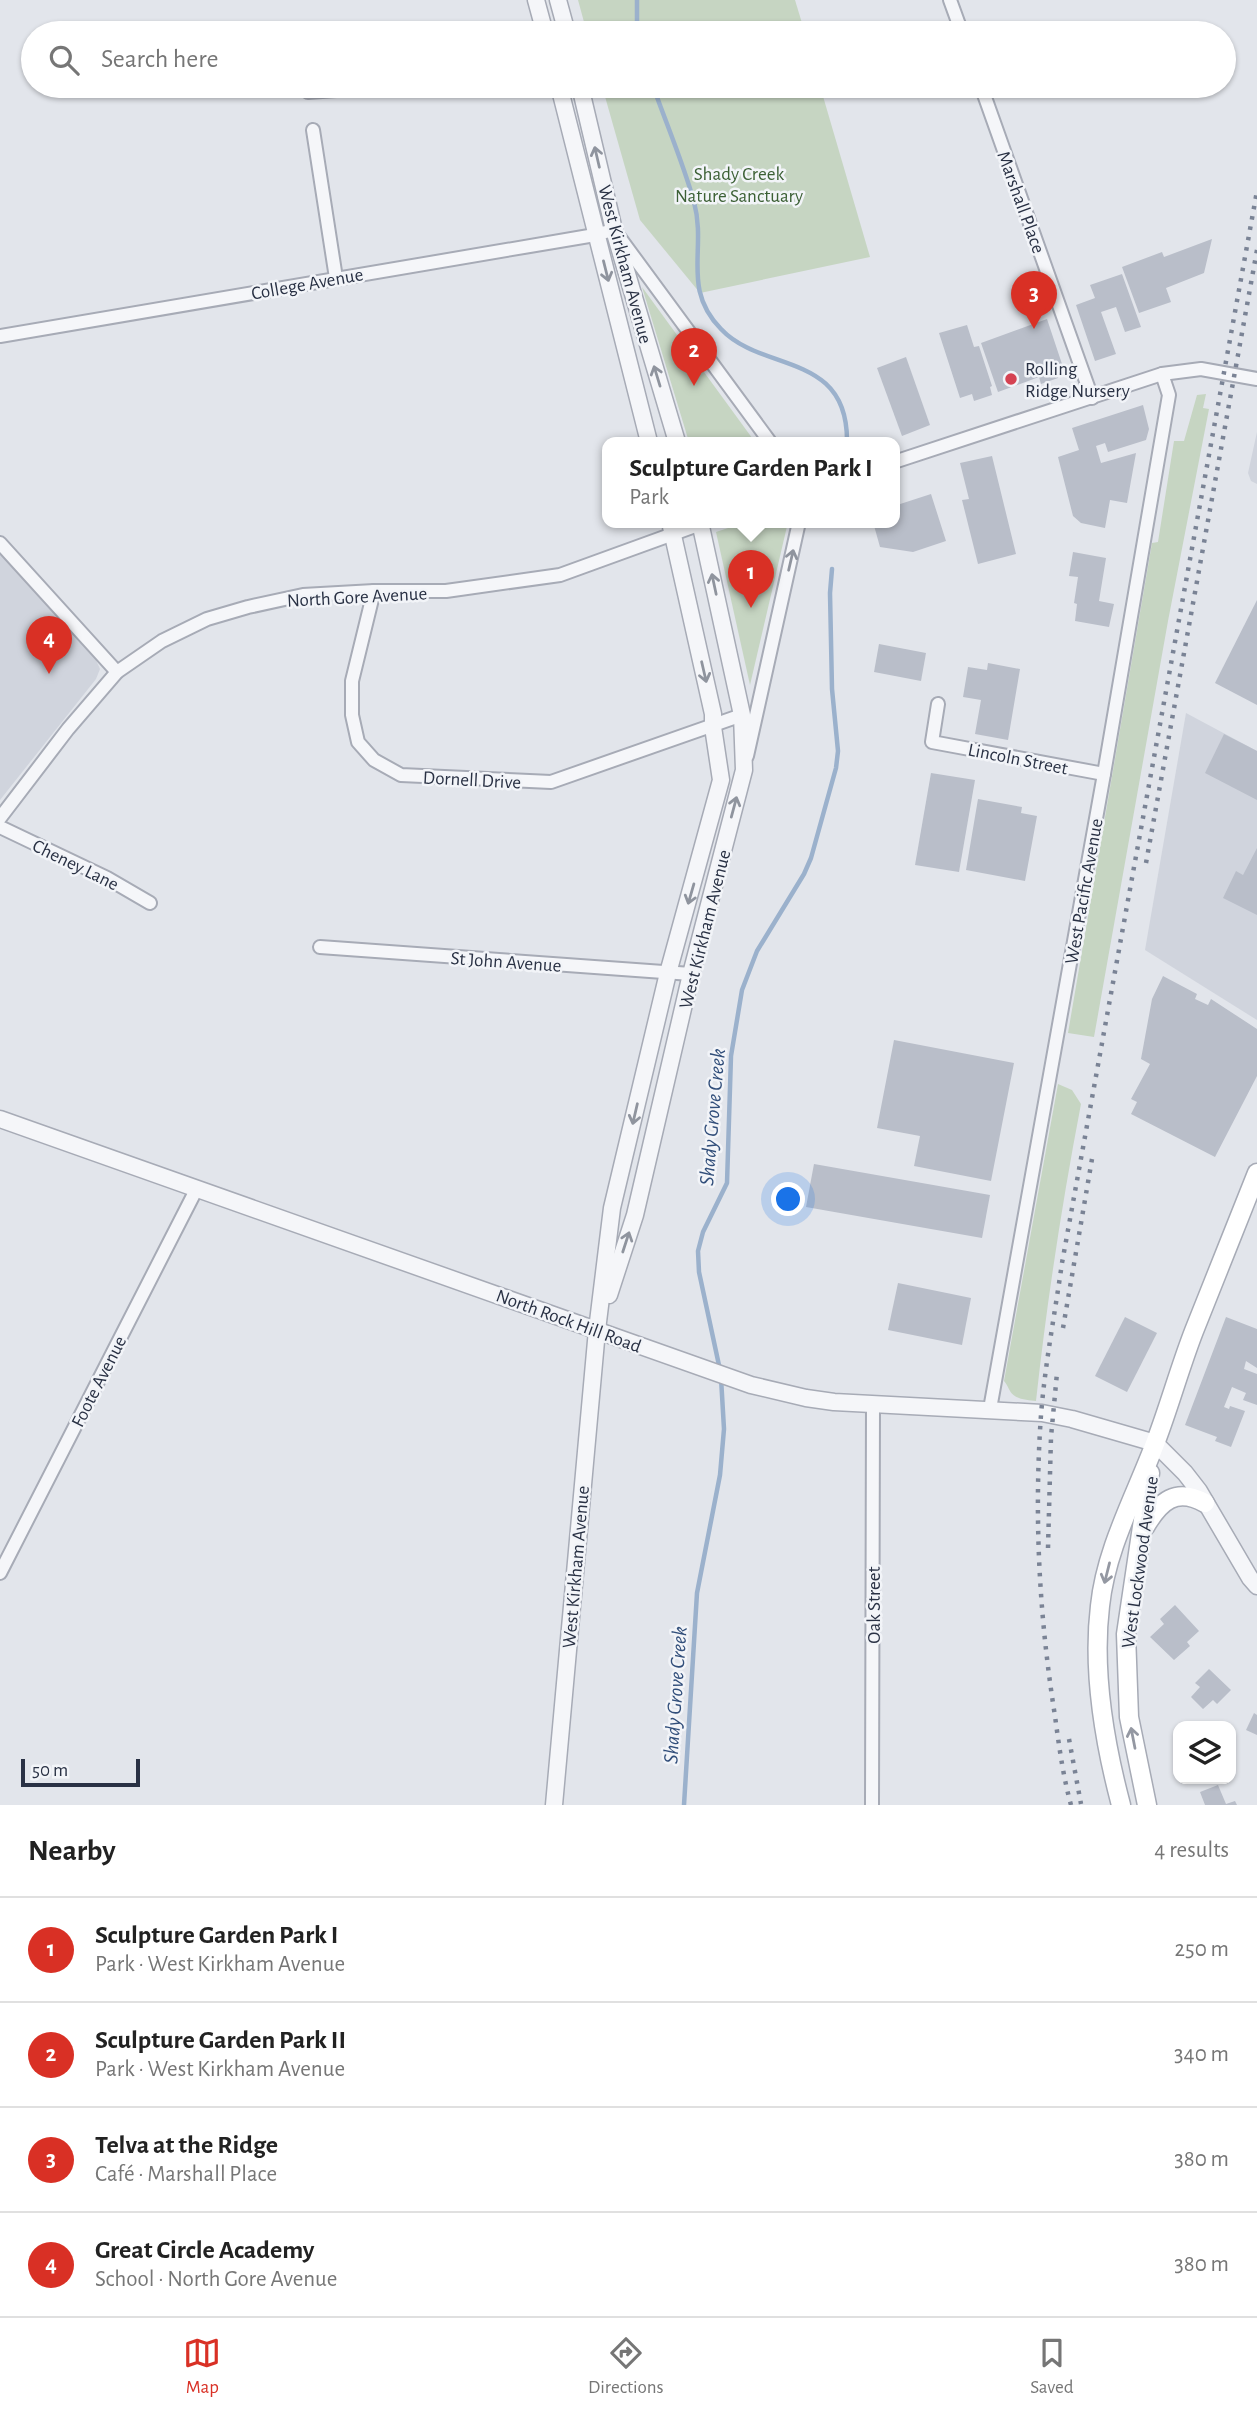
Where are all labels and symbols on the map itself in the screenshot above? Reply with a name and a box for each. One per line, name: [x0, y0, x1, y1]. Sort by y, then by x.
one-way arrow: [590, 146, 603, 169]
street label: Marshall Place: [993, 149, 1048, 256]
park label: Shady Creek Nature Sanctuary: [675, 165, 803, 206]
street label: West Kirkham Avenue: [594, 183, 655, 346]
one-way arrow: [600, 260, 613, 282]
street label: College Avenue: [250, 265, 365, 304]
pin: 3: [1011, 271, 1057, 329]
pin: 2: [671, 328, 717, 386]
place label: Rolling Ridge Nursery: [1025, 360, 1130, 401]
one-way arrow: [650, 366, 663, 388]
marker: Rolling Ridge Nursery: [1003, 371, 1019, 387]
one-way arrow: [784, 549, 798, 572]
pin: 1: [728, 550, 774, 608]
one-way arrow: [706, 573, 720, 596]
street label: North Gore Avenue: [286, 584, 428, 611]
pin: 4: [26, 616, 72, 674]
one-way arrow: [697, 660, 711, 683]
street label: Lincoln Street: [966, 740, 1069, 778]
street label: Dornell Drive: [422, 768, 521, 793]
one-way arrow: [729, 797, 742, 819]
street label: West Pacific Avenue: [1062, 817, 1107, 966]
street label: Cheney Lane: [29, 836, 121, 894]
street label: West Kirkham Avenue: [677, 848, 734, 1011]
one-way arrow: [683, 883, 696, 905]
street label: St John Avenue: [450, 949, 562, 976]
water label: Shady Grove Creek: [696, 1047, 729, 1187]
one-way arrow: [627, 1102, 641, 1125]
your location: [771, 1182, 805, 1216]
one-way arrow: [620, 1231, 633, 1253]
street label: North Rock Hill Road: [493, 1286, 644, 1357]
street label: Foote Avenue: [68, 1333, 130, 1430]
street label: West Lockwood Avenue: [1119, 1475, 1162, 1649]
street label: West Kirkham Avenue: [560, 1485, 593, 1649]
one-way arrow: [1100, 1562, 1113, 1584]
street label: Oak Street: [865, 1566, 884, 1644]
water label: Shady Grove Creek: [660, 1625, 691, 1765]
one-way arrow: [1126, 1727, 1139, 1750]
scale bar: [21, 1756, 140, 1788]

